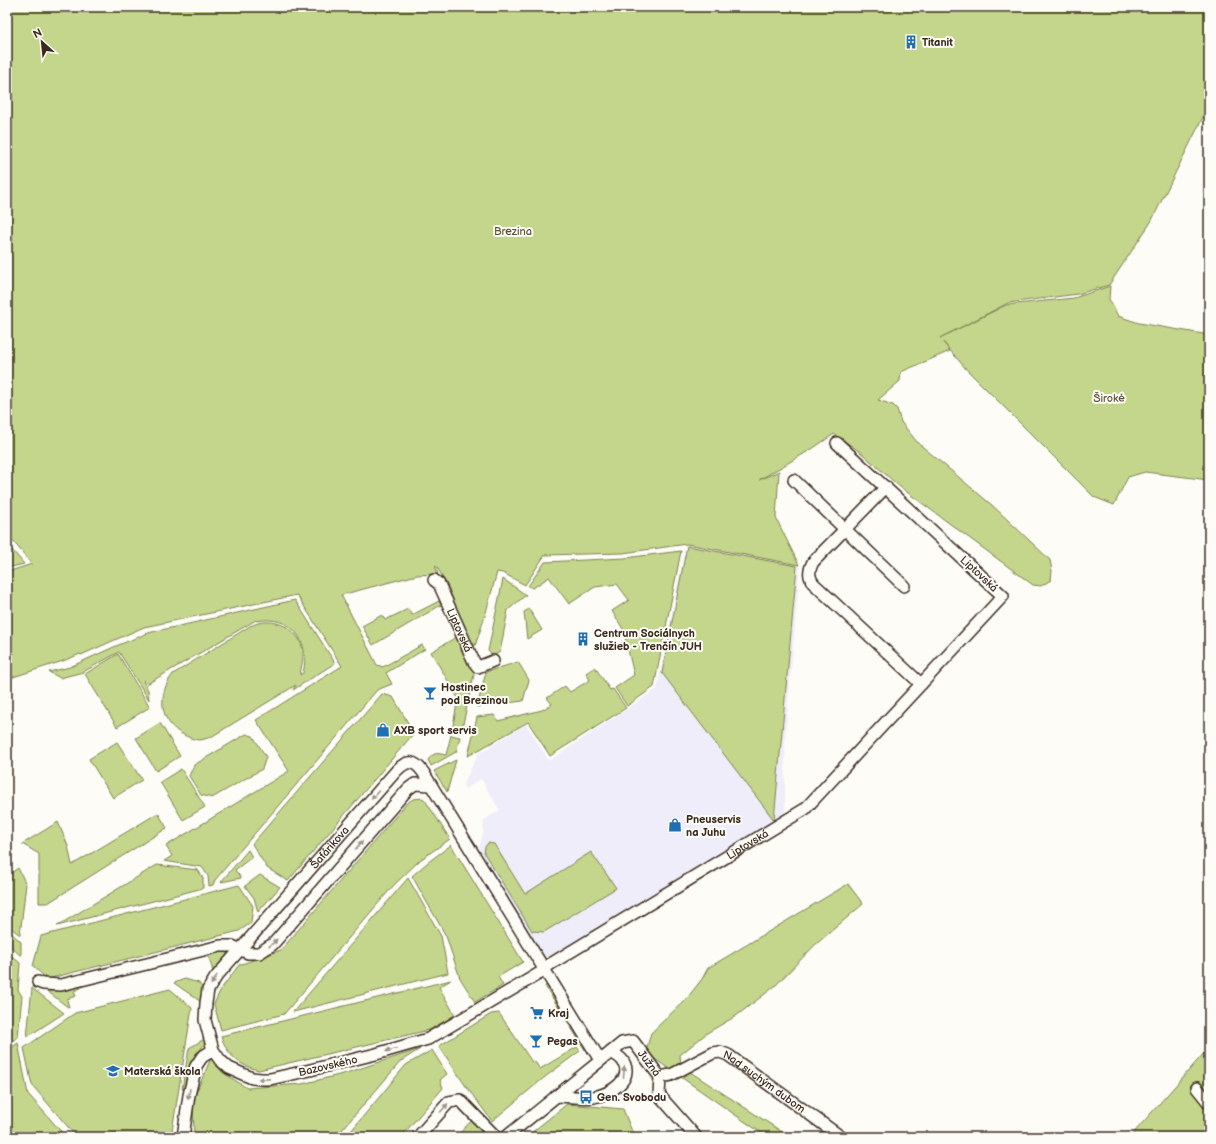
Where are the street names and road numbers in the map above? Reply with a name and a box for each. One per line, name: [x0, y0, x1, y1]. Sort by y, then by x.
street label: Liptovská: [958, 553, 1000, 595]
street label: Liptovská: [444, 606, 475, 654]
street label: Šafárikova: [307, 823, 351, 871]
street label: Liptovská: [724, 827, 771, 862]
street label: Južná: [635, 1047, 664, 1079]
street label: Nad suchým dubom: [722, 1047, 808, 1115]
street label: Bazovského: [297, 1053, 359, 1079]

